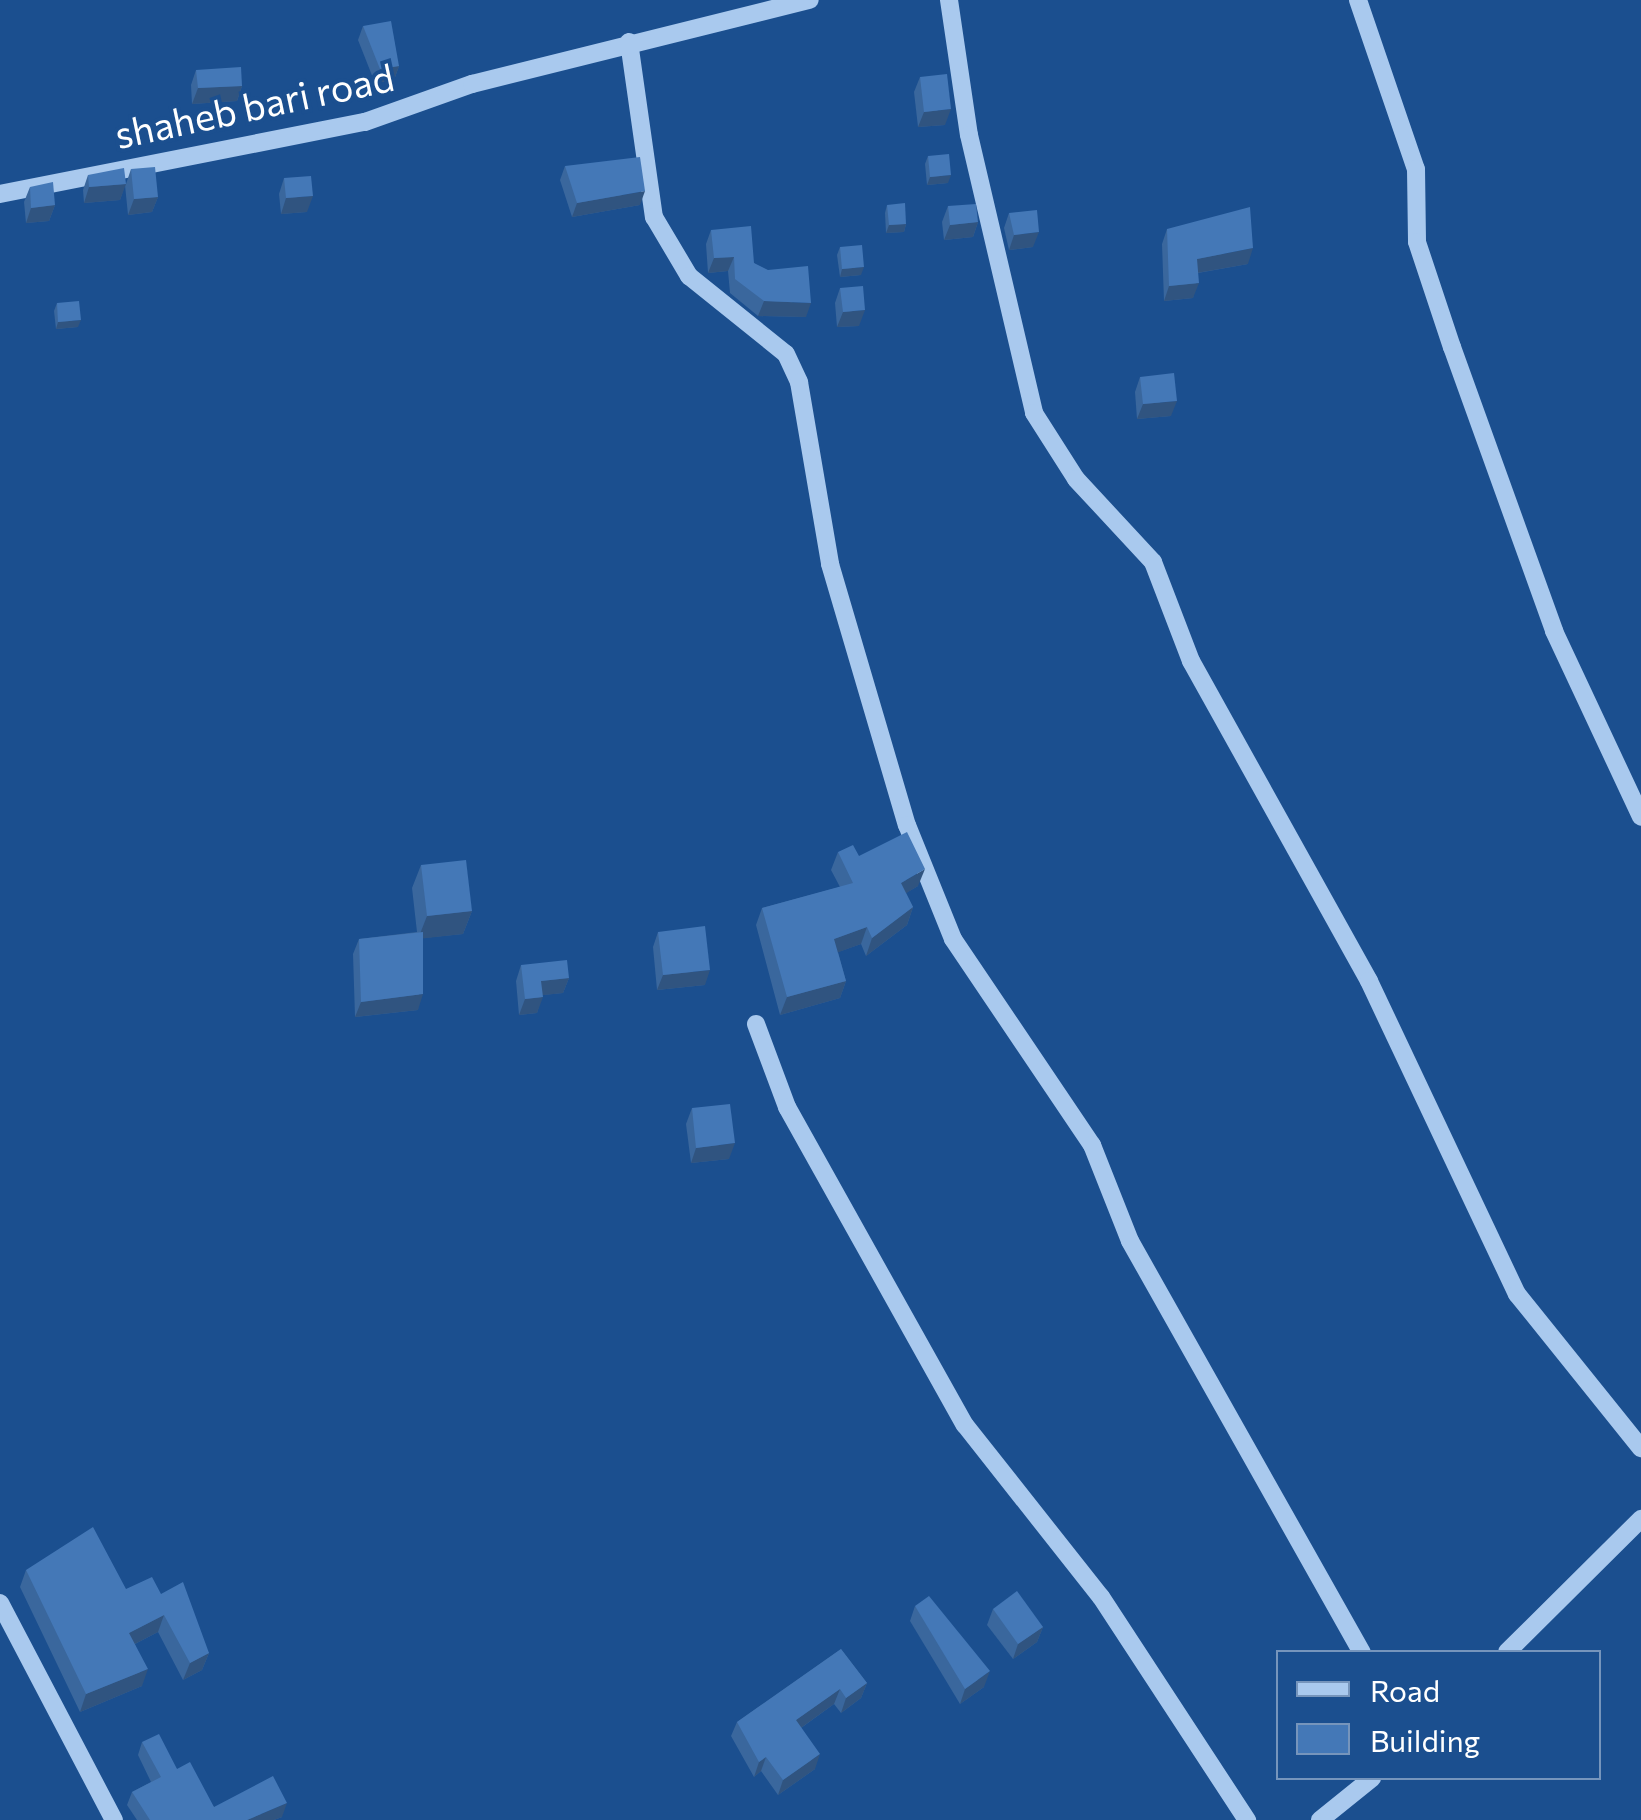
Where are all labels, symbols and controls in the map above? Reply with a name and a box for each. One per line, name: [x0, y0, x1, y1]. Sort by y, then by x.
street label: shaheb bari road: [110, 53, 398, 157]
legend: [1276, 1650, 1601, 1780]
text: Road: [1370, 1671, 1440, 1708]
text: Building: [1370, 1721, 1480, 1758]

